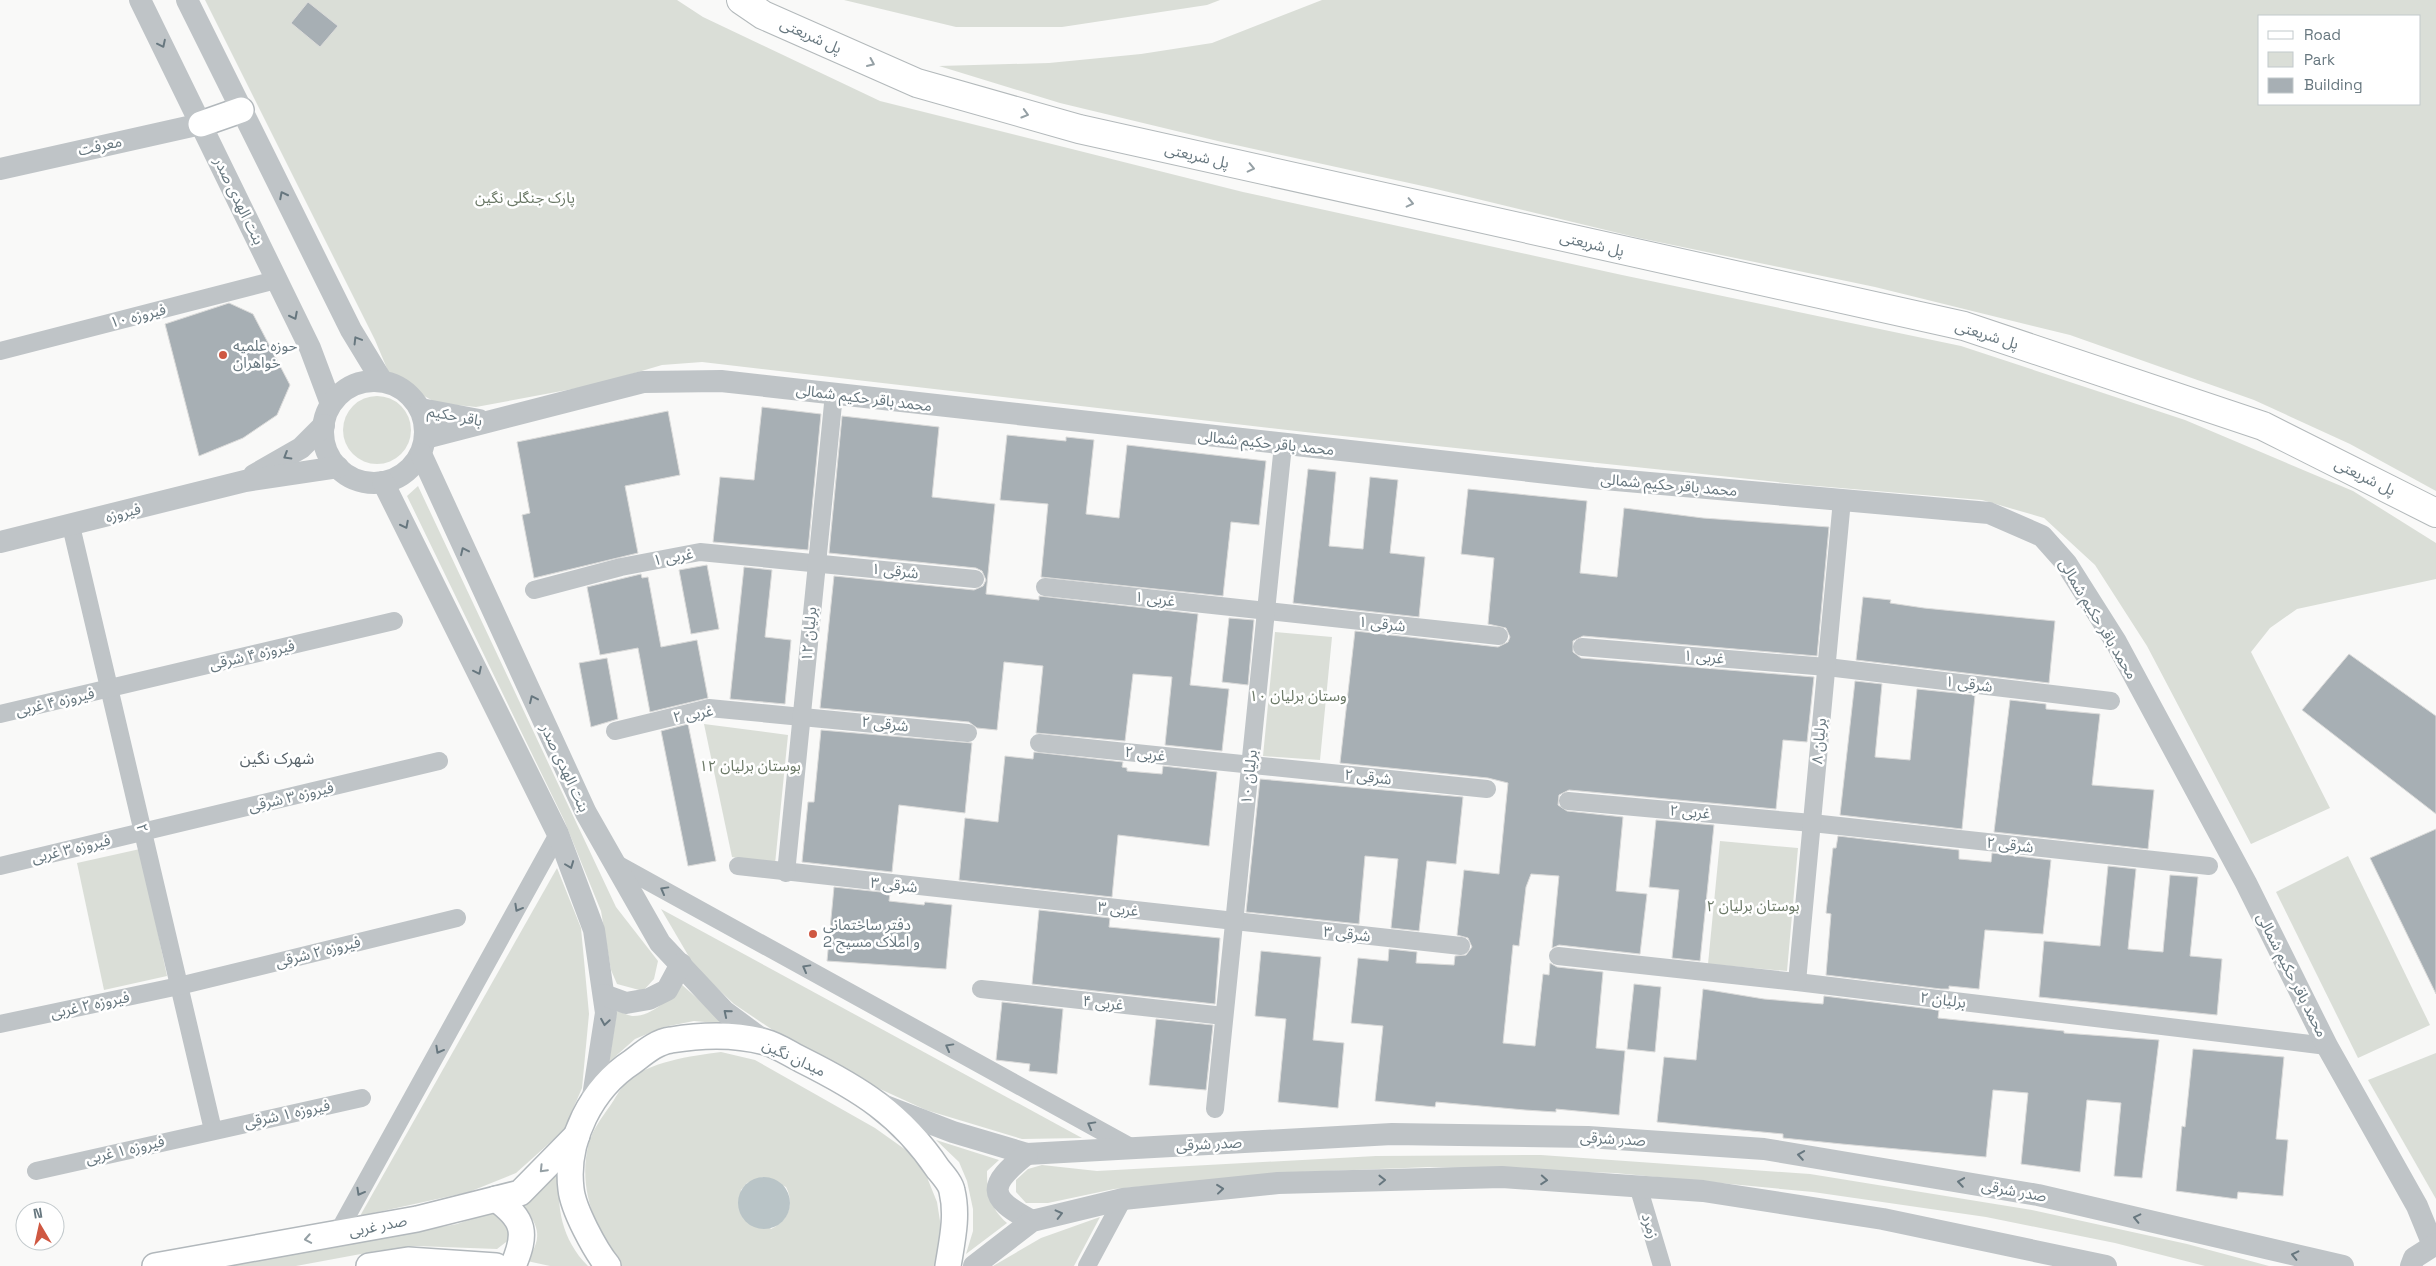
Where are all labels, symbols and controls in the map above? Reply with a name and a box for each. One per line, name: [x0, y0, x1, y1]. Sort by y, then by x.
street label: پل شریعتی: [777, 14, 845, 59]
legend: [2258, 15, 2421, 105]
text: Road: [2304, 25, 2341, 44]
one-way arrow: [156, 39, 166, 48]
text: Park: [2304, 50, 2335, 69]
one-way arrow: [866, 56, 875, 67]
text: Building: [2304, 75, 2363, 94]
one-way arrow: [1021, 109, 1029, 119]
street label: معرفت: [76, 131, 124, 160]
street label: پل شریعتی: [1163, 139, 1231, 173]
street label: بنت الهدی صدر: [210, 153, 269, 248]
one-way arrow: [1247, 162, 1256, 173]
park label: پارک جنگلی نگین: [475, 188, 575, 208]
one-way arrow: [279, 191, 289, 200]
one-way arrow: [1405, 197, 1414, 208]
street label: پل شریعتی: [1558, 227, 1626, 261]
street label: فیروزه ۱۰: [108, 299, 168, 332]
one-way arrow: [288, 311, 298, 320]
street label: پل شریعتی: [1953, 316, 2021, 354]
place label: حوزه علمیه خواهران: [233, 336, 298, 372]
one-way arrow: [353, 336, 363, 345]
marker: حوزه علمیه خواهران: [217, 349, 229, 361]
street label: محمد باقر حکیم شمالی: [795, 380, 933, 417]
street label: باقر حکیم: [426, 401, 484, 432]
street label: محمد باقر حکیم شمالی: [1197, 426, 1335, 461]
one-way arrow: [283, 450, 292, 460]
street label: پل شریعتی: [2331, 454, 2399, 500]
street label: محمد باقر حکیم شمالی: [1600, 469, 1738, 502]
street label: فیروزه: [103, 499, 143, 526]
one-way arrow: [399, 520, 409, 529]
street label: ۱ غربی: [651, 544, 695, 569]
one-way arrow: [460, 547, 471, 556]
street label: محمد باقر حکیم شمالی: [2053, 555, 2142, 683]
street label: ۱ شرقی: [870, 559, 920, 582]
street label: ۱ غربی: [1134, 587, 1177, 610]
street label: برلیان ۱۲: [797, 606, 820, 662]
street label: ۱ شرقی: [1357, 612, 1407, 635]
street label: فیروزه ۴ شرقی: [207, 635, 297, 674]
street label: ۱ غربی: [1683, 645, 1726, 668]
one-way arrow: [472, 666, 482, 675]
street label: ۱ شرقی: [1944, 671, 1994, 696]
street label: فیروزه ۴ غربی: [14, 683, 96, 720]
park label: وستان برلیان ۱۰: [1249, 686, 1347, 705]
one-way arrow: [528, 695, 539, 704]
street label: ۲ غربی: [671, 701, 715, 726]
street label: ۲ شرقی: [860, 712, 910, 735]
street label: برلیان ۸: [1807, 717, 1830, 765]
street label: بنت الهدی صدر: [536, 720, 594, 815]
street label: ۲ غربی: [1124, 742, 1167, 765]
district label: شهرک نگین: [240, 748, 314, 769]
street label: برلیان ۱۰: [1236, 749, 1261, 805]
park label: بوستان برلیان ۱۲: [699, 756, 801, 775]
street label: ۲ شرقی: [1343, 765, 1393, 788]
street label: فیروزه ۳ شرقی: [246, 777, 336, 816]
street label: ۲ غربی: [1669, 800, 1712, 823]
street label: ۲: [132, 822, 153, 834]
street label: فیروزه ۳ غربی: [30, 830, 112, 867]
street label: ۲ شرقی: [1985, 833, 2035, 856]
one-way arrow: [564, 860, 574, 869]
street label: ۳ شرقی: [869, 873, 919, 896]
one-way arrow: [661, 886, 670, 896]
park label: بوستان برلیان ۲: [1706, 896, 1800, 915]
street label: ۳ غربی: [1097, 897, 1140, 920]
one-way arrow: [514, 902, 524, 911]
street label: محمد باقر حکیم شمالی: [2251, 909, 2332, 1041]
place label: دفتر ساختمانی و املاک مسیح 2: [823, 915, 920, 954]
street label: ۳ شرقی: [1322, 922, 1372, 945]
marker: دفتر ساختمانی و املاک مسیح 2: [807, 928, 819, 940]
street label: فیروزه ۲ شرقی: [273, 932, 363, 971]
one-way arrow: [803, 965, 812, 975]
street label: فیروزه ۲ غربی: [49, 987, 131, 1022]
street label: برلیان ۲: [1919, 987, 1967, 1012]
street label: ۴ غربی: [1082, 991, 1125, 1014]
one-way arrow: [724, 1010, 733, 1018]
one-way arrow: [600, 1018, 611, 1026]
street label: میدان نگین: [760, 1035, 829, 1080]
one-way arrow: [945, 1043, 954, 1053]
one-way arrow: [435, 1044, 445, 1053]
street label: فیروزه ۱ شرقی: [242, 1095, 332, 1132]
one-way arrow: [1087, 1121, 1096, 1131]
street label: صدر شرقی: [1580, 1127, 1646, 1150]
street label: فیروزه ۱ غربی: [84, 1131, 166, 1168]
street label: صدر شرقی: [1176, 1132, 1242, 1155]
one-way arrow: [1796, 1151, 1805, 1161]
one-way arrow: [539, 1164, 548, 1173]
one-way arrow: [1378, 1175, 1386, 1186]
one-way arrow: [1540, 1175, 1548, 1186]
street label: صدر شرقی: [1980, 1175, 2048, 1206]
one-way arrow: [1956, 1177, 1965, 1187]
one-way arrow: [1216, 1184, 1224, 1195]
one-way arrow: [356, 1187, 366, 1196]
north arrow: [15, 1201, 65, 1251]
text: N: [32, 1204, 44, 1223]
one-way arrow: [1055, 1210, 1063, 1220]
street label: صدر غربی: [347, 1211, 409, 1240]
street label: زمرد: [1638, 1211, 1663, 1241]
one-way arrow: [2133, 1213, 2142, 1224]
one-way arrow: [303, 1234, 312, 1244]
one-way arrow: [2291, 1250, 2300, 1261]

